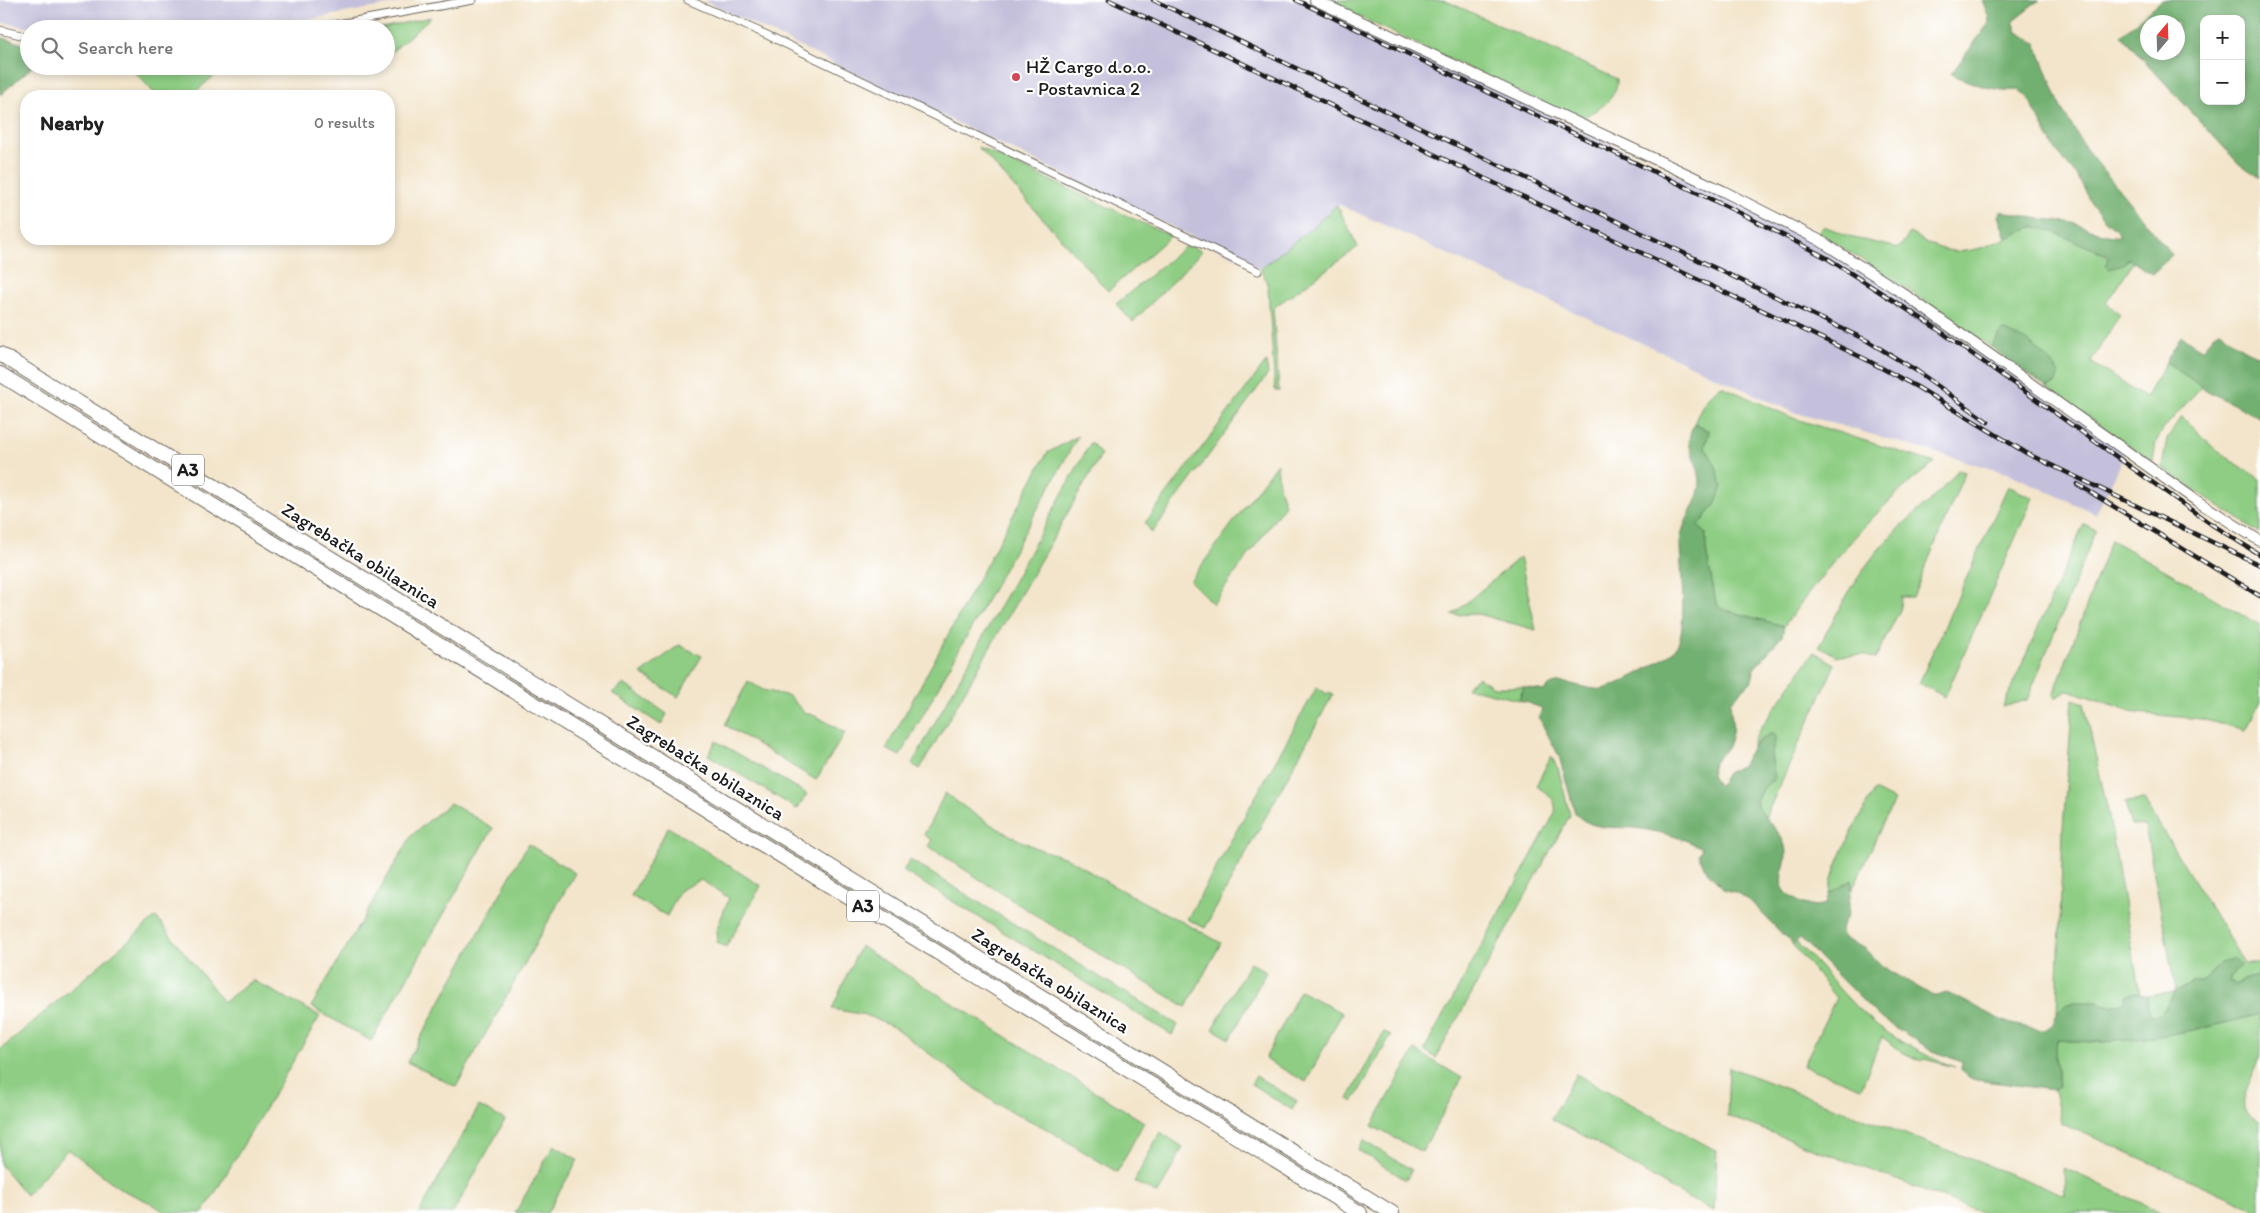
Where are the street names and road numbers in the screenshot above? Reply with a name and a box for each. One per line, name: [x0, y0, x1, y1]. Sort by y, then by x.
road number: A3: [172, 454, 204, 486]
street label: Zagrebačka obilaznica: [278, 498, 444, 613]
street label: Zagrebačka obilaznica: [623, 710, 789, 825]
road number: A3: [847, 890, 879, 921]
street label: Zagrebačka obilaznica: [968, 923, 1134, 1038]

